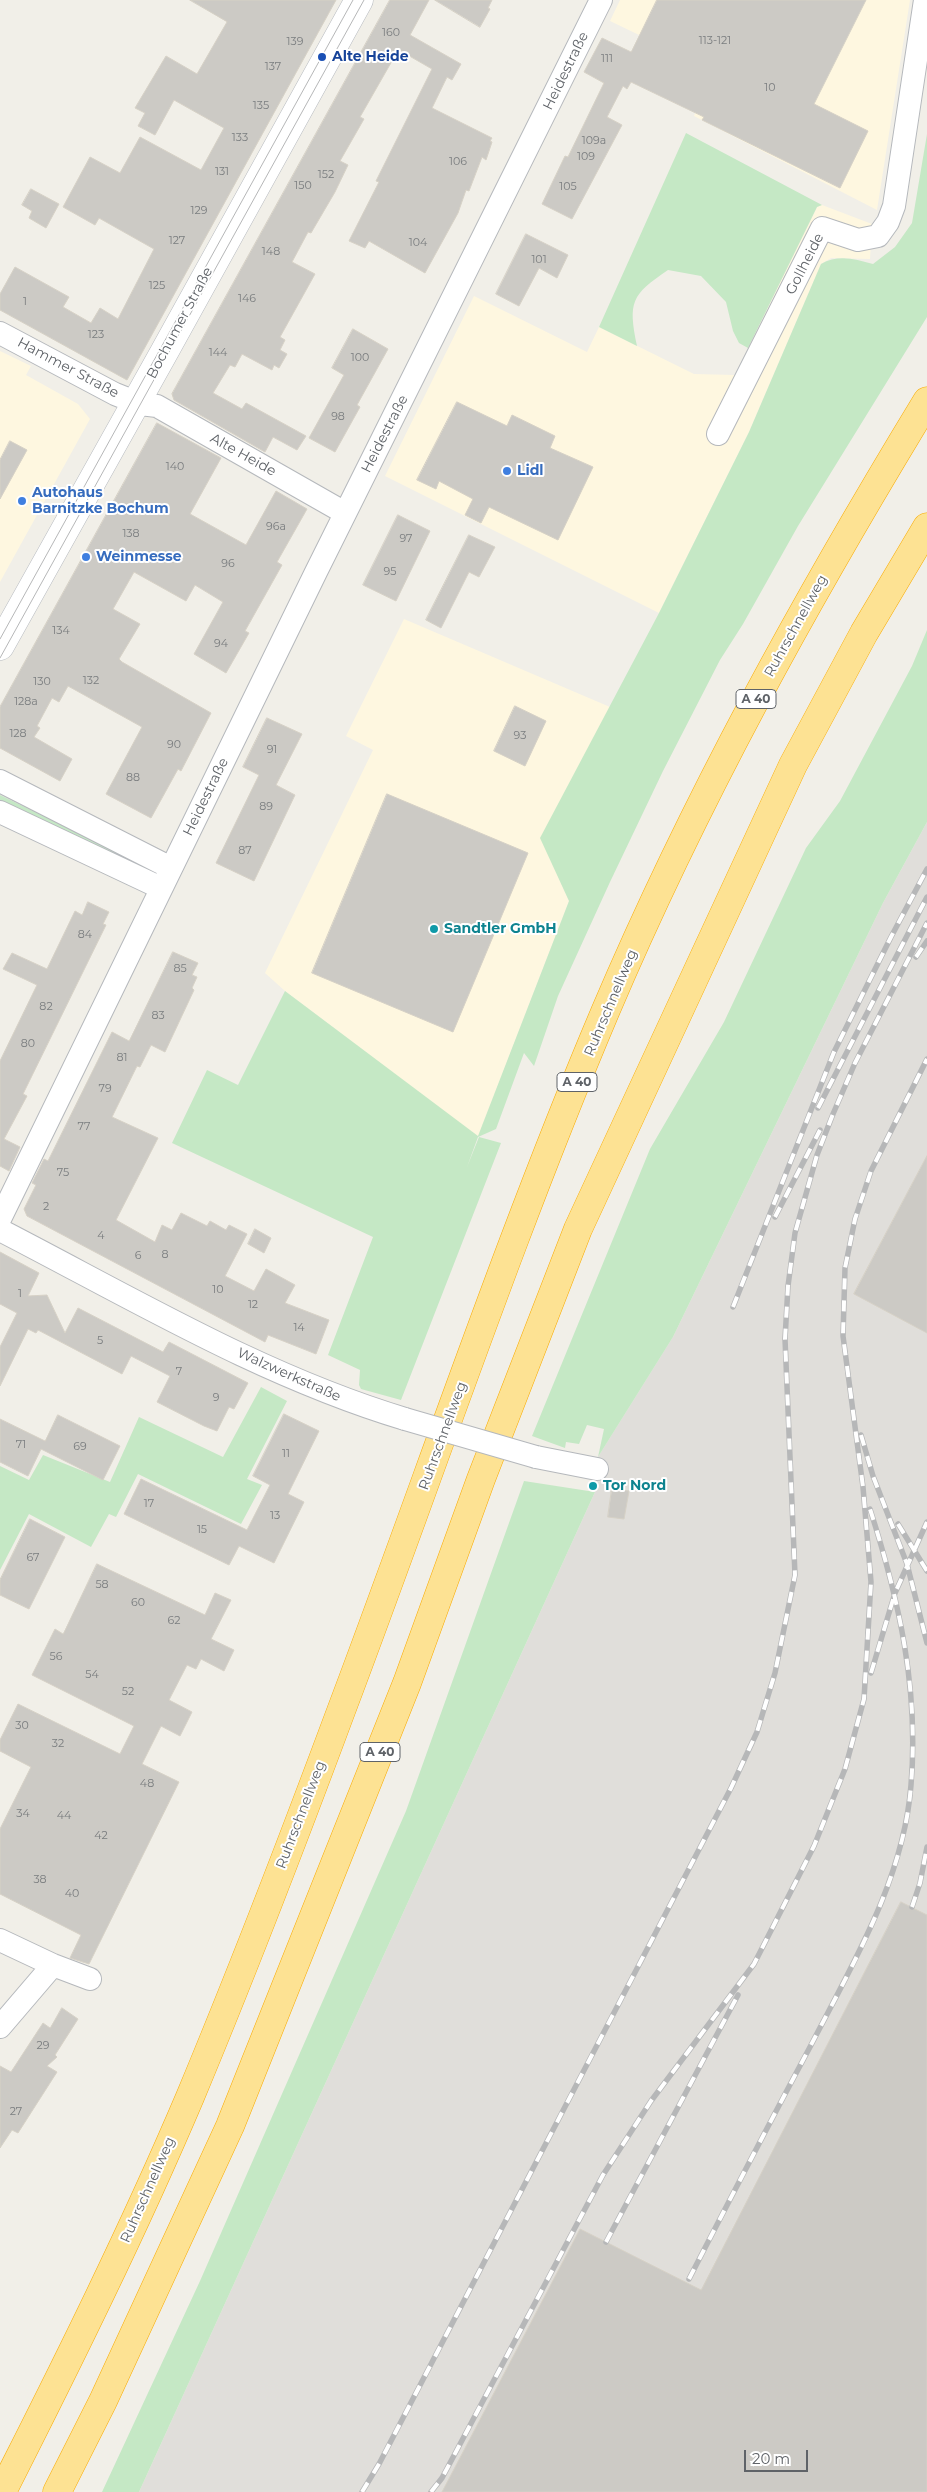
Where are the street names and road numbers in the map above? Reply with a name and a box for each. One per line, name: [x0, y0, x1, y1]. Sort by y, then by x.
street label: Heidestraße: [540, 29, 592, 113]
street label: Gollheide: [782, 230, 828, 298]
street label: Bochumer Straße: [143, 264, 217, 382]
street label: Hammer Straße: [14, 334, 122, 402]
street label: Heidestraße: [358, 392, 412, 476]
street label: Alte Heide: [207, 430, 279, 480]
street label: Ruhrschnellweg: [761, 572, 831, 680]
road number: A 40: [736, 690, 776, 709]
street label: Heidestraße: [180, 755, 232, 839]
street label: Ruhrschnellweg: [581, 947, 641, 1059]
road number: A 40: [557, 1072, 597, 1092]
street label: Walzwerkstraße: [235, 1345, 343, 1405]
street label: Ruhrschnellweg: [416, 1379, 470, 1493]
road number: A 40: [360, 1742, 400, 1761]
street label: Ruhrschnellweg: [273, 1759, 329, 1871]
street label: Ruhrschnellweg: [117, 2134, 179, 2246]

